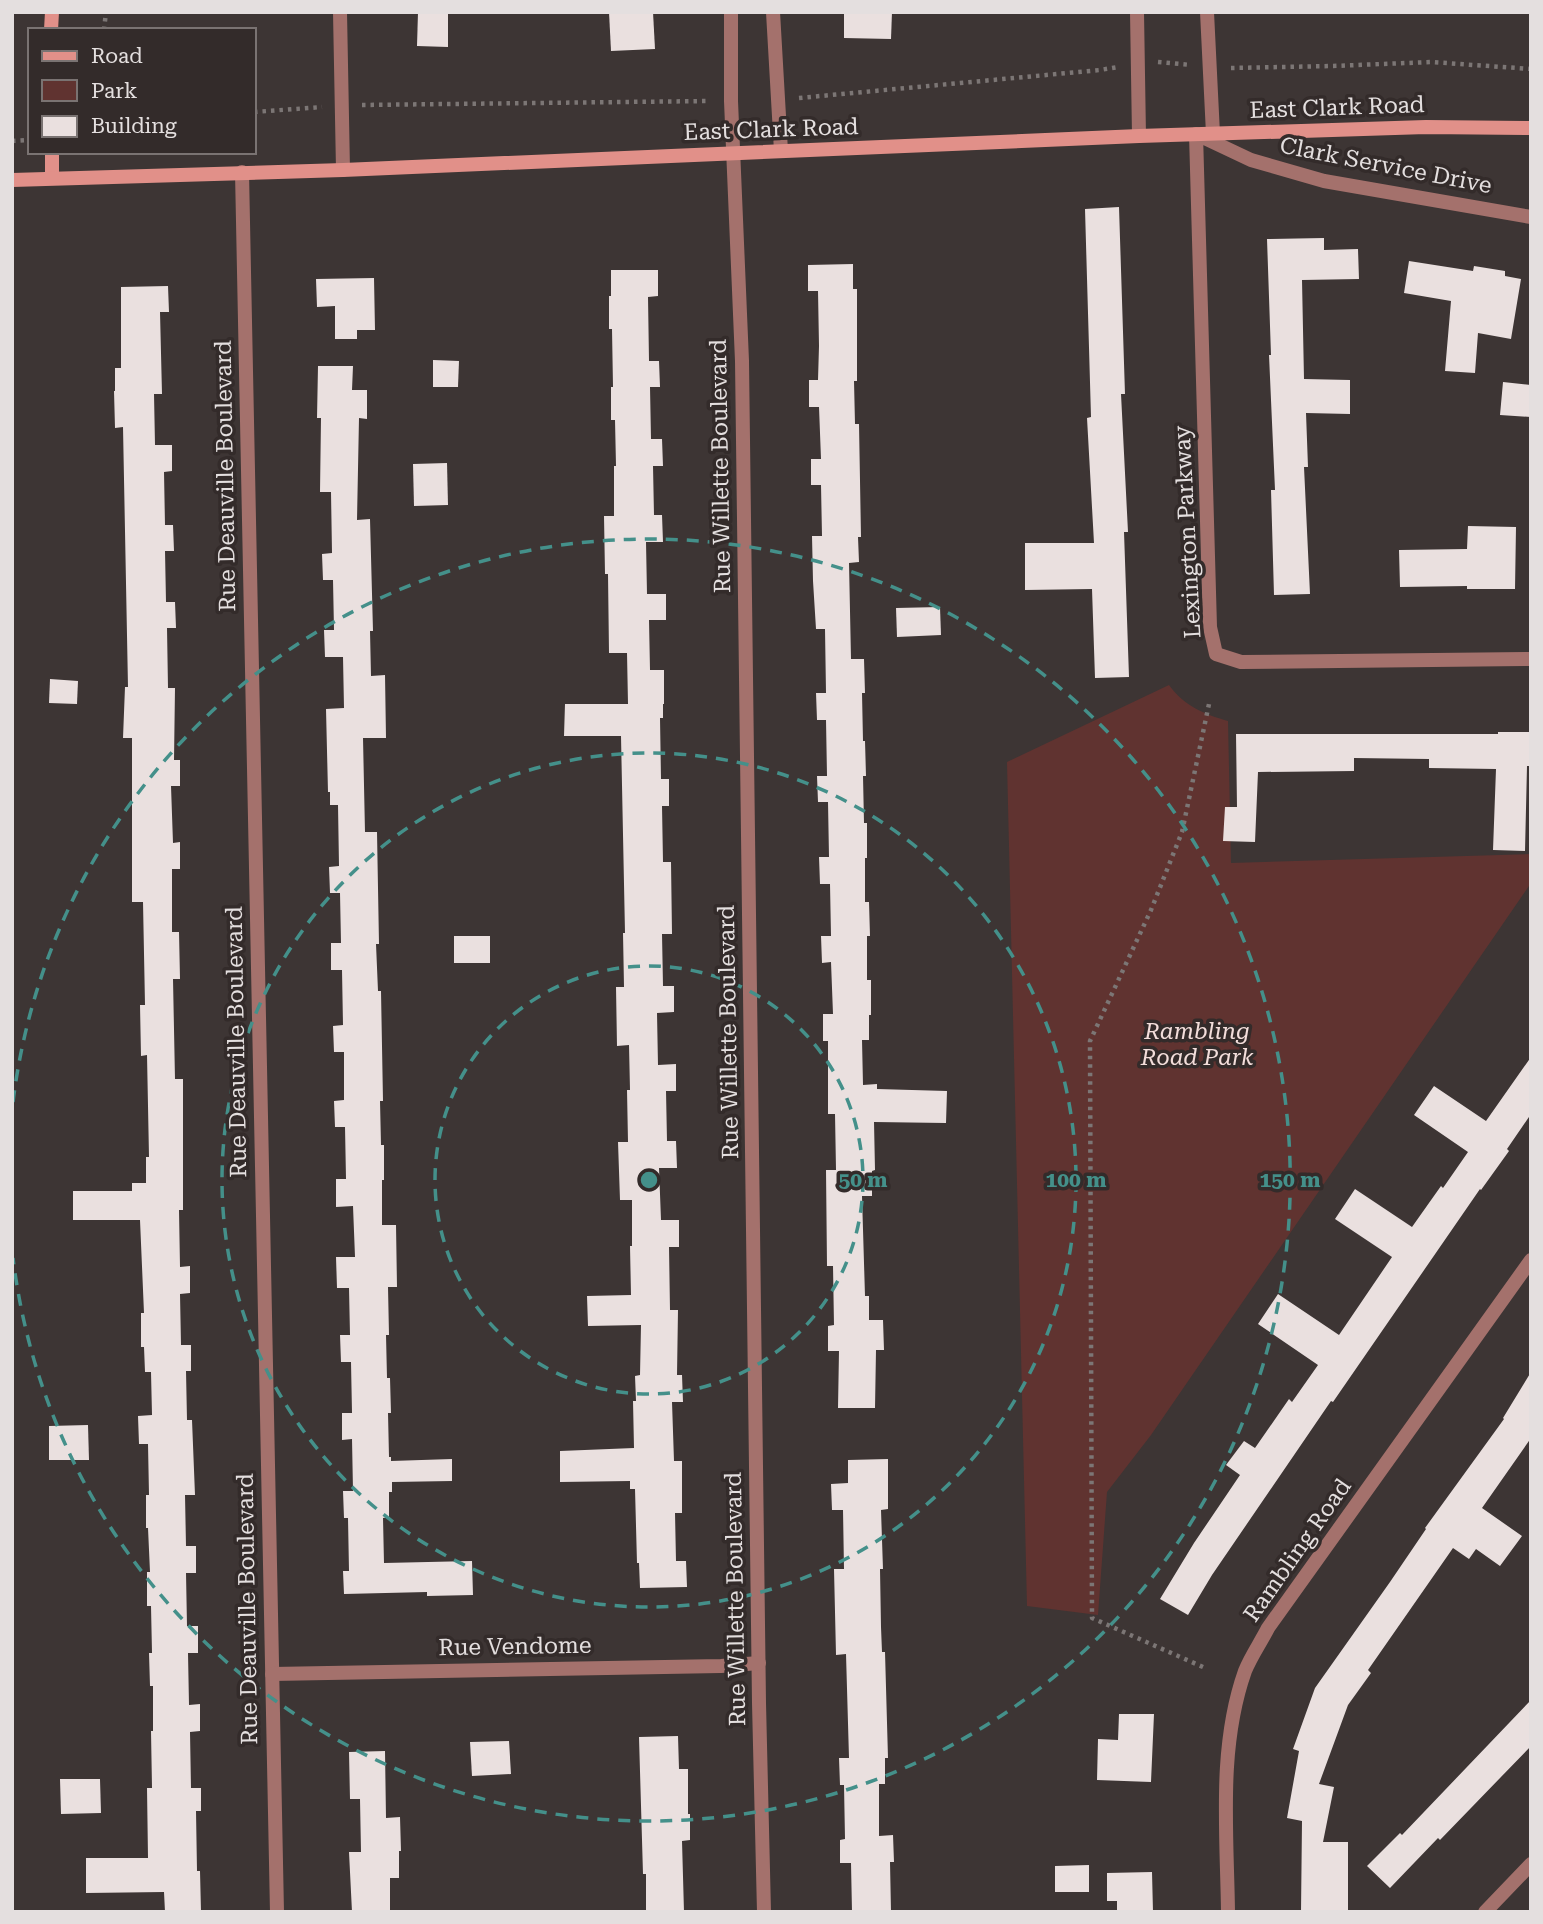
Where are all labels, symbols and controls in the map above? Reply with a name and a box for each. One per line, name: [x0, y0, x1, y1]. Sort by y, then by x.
legend: [28, 28, 256, 154]
text: Road: [91, 44, 143, 68]
text: Park: [91, 79, 137, 103]
street label: East Clark Road: [1249, 91, 1425, 124]
street label: East Clark Road: [683, 113, 859, 146]
text: Building: [91, 114, 177, 138]
street label: Clark Service Drive: [1278, 132, 1494, 199]
street label: Rue Willette Boulevard: [705, 338, 736, 593]
street label: Rue Deauville Boulevard: [210, 340, 241, 612]
street label: Lexington Parkway: [1168, 424, 1207, 639]
street label: Rue Willette Boulevard: [713, 904, 744, 1159]
street label: Rue Deauville Boulevard: [221, 906, 252, 1178]
park label: Rambling Road Park: [1140, 1018, 1254, 1071]
centre of rings: [637, 1168, 661, 1192]
text: 50 m: [838, 1168, 888, 1192]
text: 100 m: [1046, 1168, 1106, 1192]
text: 150 m: [1260, 1168, 1320, 1192]
street label: Rue Willette Boulevard: [720, 1471, 751, 1726]
street label: Rue Deauville Boulevard: [232, 1473, 263, 1745]
street label: Rambling Road: [1238, 1473, 1357, 1627]
street label: Rue Vendome: [438, 1632, 592, 1661]

